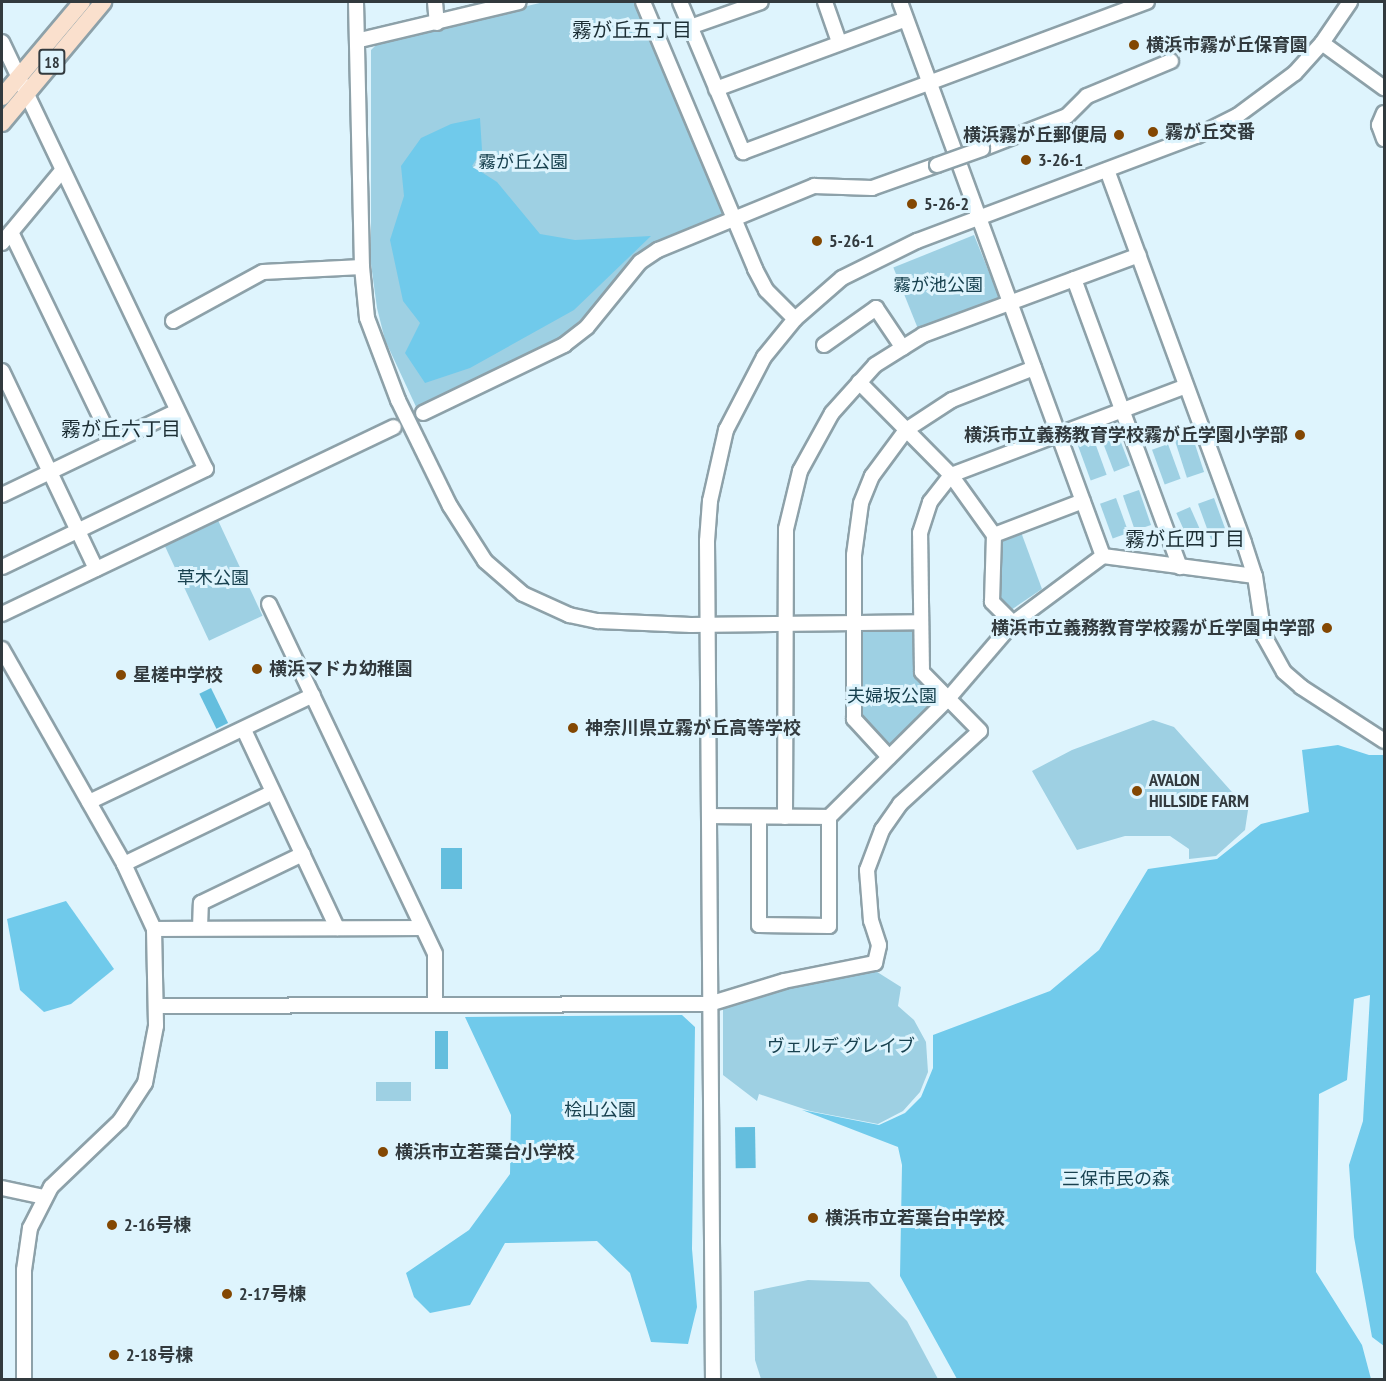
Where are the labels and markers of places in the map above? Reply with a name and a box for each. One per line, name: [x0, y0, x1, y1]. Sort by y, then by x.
place label: 横浜市霧が丘保育園: [1146, 34, 1308, 56]
marker: 横浜市霧が丘保育園: [1127, 38, 1141, 52]
place label: 霧が丘交番: [1165, 121, 1255, 143]
place label: 横浜霧が丘郵便局: [963, 124, 1107, 146]
marker: 霧が丘交番: [1146, 125, 1160, 139]
marker: 横浜霧が丘郵便局: [1112, 128, 1126, 142]
place label: 3-26-1: [1038, 149, 1083, 171]
marker: 3-26-1: [1019, 153, 1033, 167]
place label: 5-26-2: [924, 193, 969, 215]
marker: 5-26-2: [905, 197, 919, 211]
place label: 5-26-1: [829, 230, 874, 252]
marker: 5-26-1: [810, 234, 824, 248]
place label: 横浜市立義務教育学校霧が丘学園小学部: [964, 424, 1288, 446]
marker: 横浜市立義務教育学校霧が丘学園小学部: [1293, 428, 1307, 442]
place label: 横浜市立義務教育学校霧が丘学園中学部: [991, 617, 1315, 639]
marker: 横浜市立義務教育学校霧が丘学園中学部: [1320, 621, 1334, 635]
place label: 横浜マドカ幼稚園: [269, 658, 413, 680]
marker: 横浜マドカ幼稚園: [250, 662, 264, 676]
place label: 星槎中学校: [133, 664, 223, 686]
marker: 星槎中学校: [114, 668, 128, 682]
place label: 神奈川県立霧が丘高等学校: [585, 717, 801, 739]
marker: 神奈川県立霧が丘高等学校: [566, 721, 580, 735]
place label: AVALON HILLSIDE FARM: [1149, 770, 1249, 812]
marker: AVALON HILLSIDE FARM: [1130, 784, 1144, 798]
place label: 横浜市立若葉台小学校: [395, 1141, 575, 1163]
marker: 横浜市立若葉台小学校: [376, 1145, 390, 1159]
place label: 横浜市立若葉台中学校: [825, 1207, 1005, 1229]
marker: 横浜市立若葉台中学校: [806, 1211, 820, 1225]
place label: 2-16号棟: [124, 1214, 191, 1236]
marker: 2-16号棟: [105, 1218, 119, 1232]
place label: 2-17号棟: [239, 1283, 306, 1305]
marker: 2-17号棟: [220, 1287, 234, 1301]
place label: 2-18号棟: [126, 1344, 193, 1366]
marker: 2-18号棟: [107, 1348, 121, 1362]

